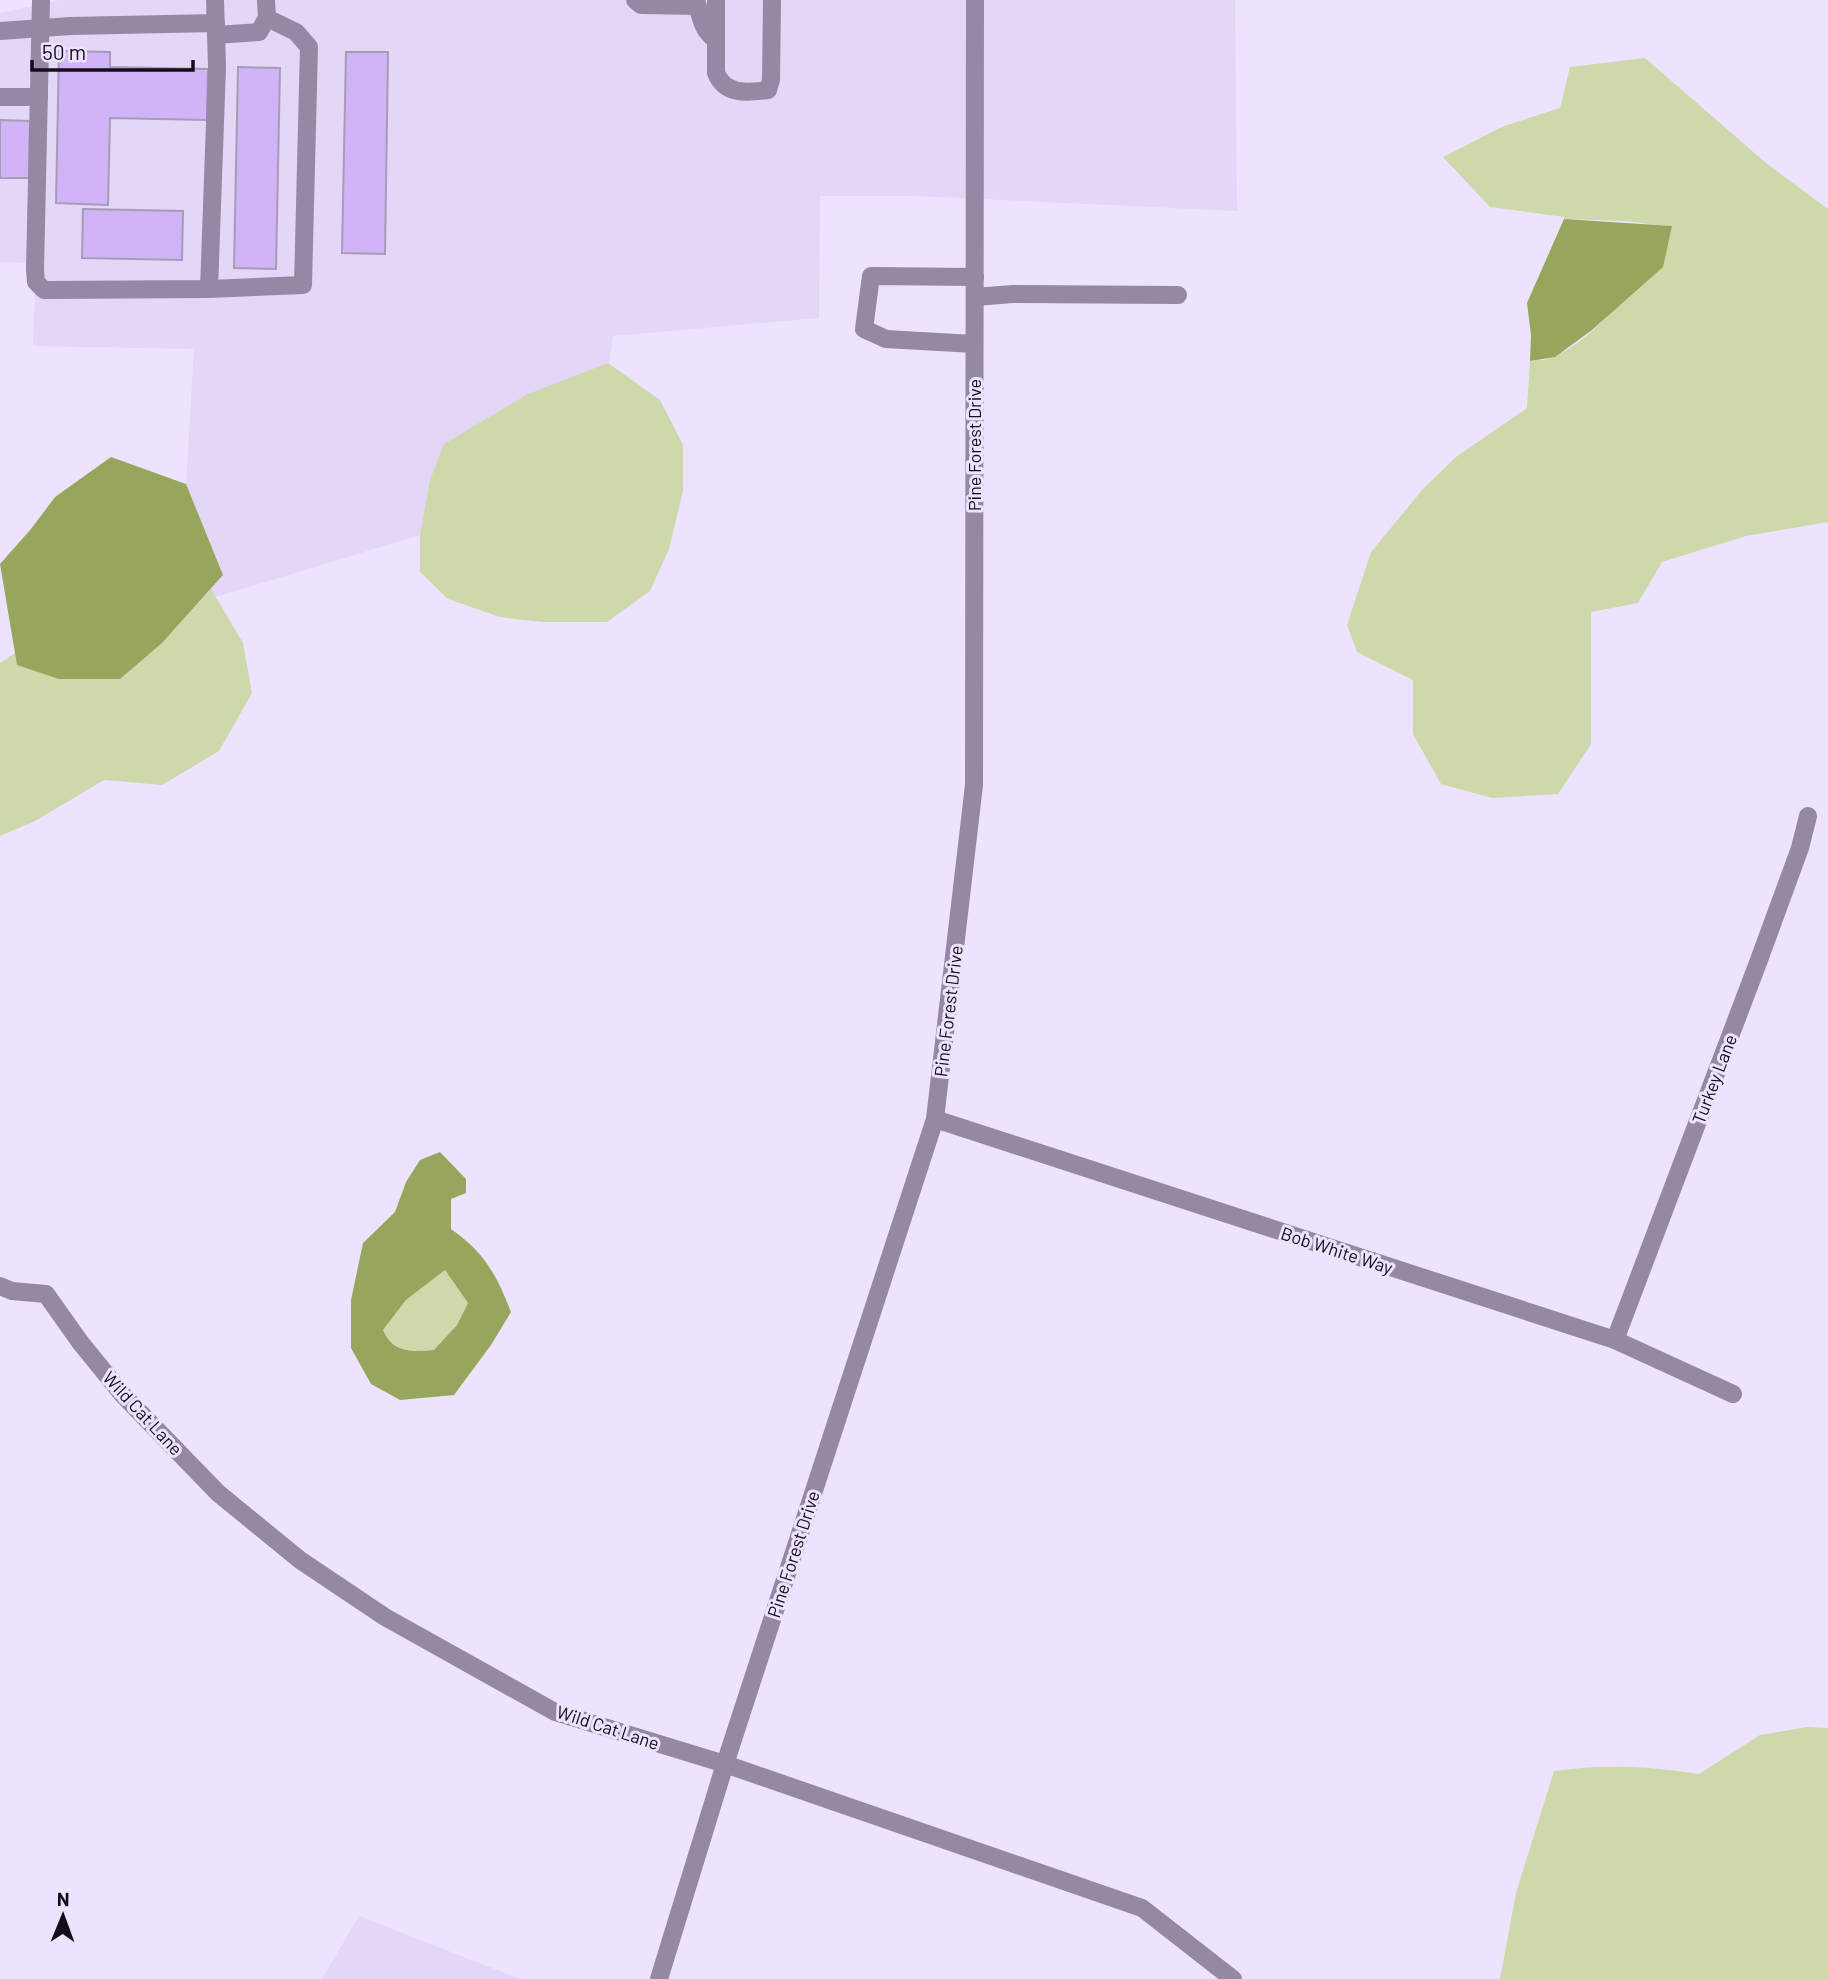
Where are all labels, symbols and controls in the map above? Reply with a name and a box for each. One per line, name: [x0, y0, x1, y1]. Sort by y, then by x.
scale bar: [32, 28, 192, 72]
text: 50 m: [42, 39, 86, 64]
street label: Pine Forest Drive: [963, 379, 985, 511]
street label: Pine Forest Drive: [929, 944, 967, 1078]
street label: Turkey Lane: [1687, 1031, 1741, 1127]
street label: Bob White Way: [1278, 1222, 1396, 1278]
street label: Wild Cat Lane: [99, 1367, 187, 1459]
street label: Pine Forest Drive: [762, 1488, 824, 1620]
street label: Wild Cat Lane: [554, 1700, 662, 1754]
north arrow: [28, 1881, 98, 1951]
text: N: [57, 1887, 70, 1910]

